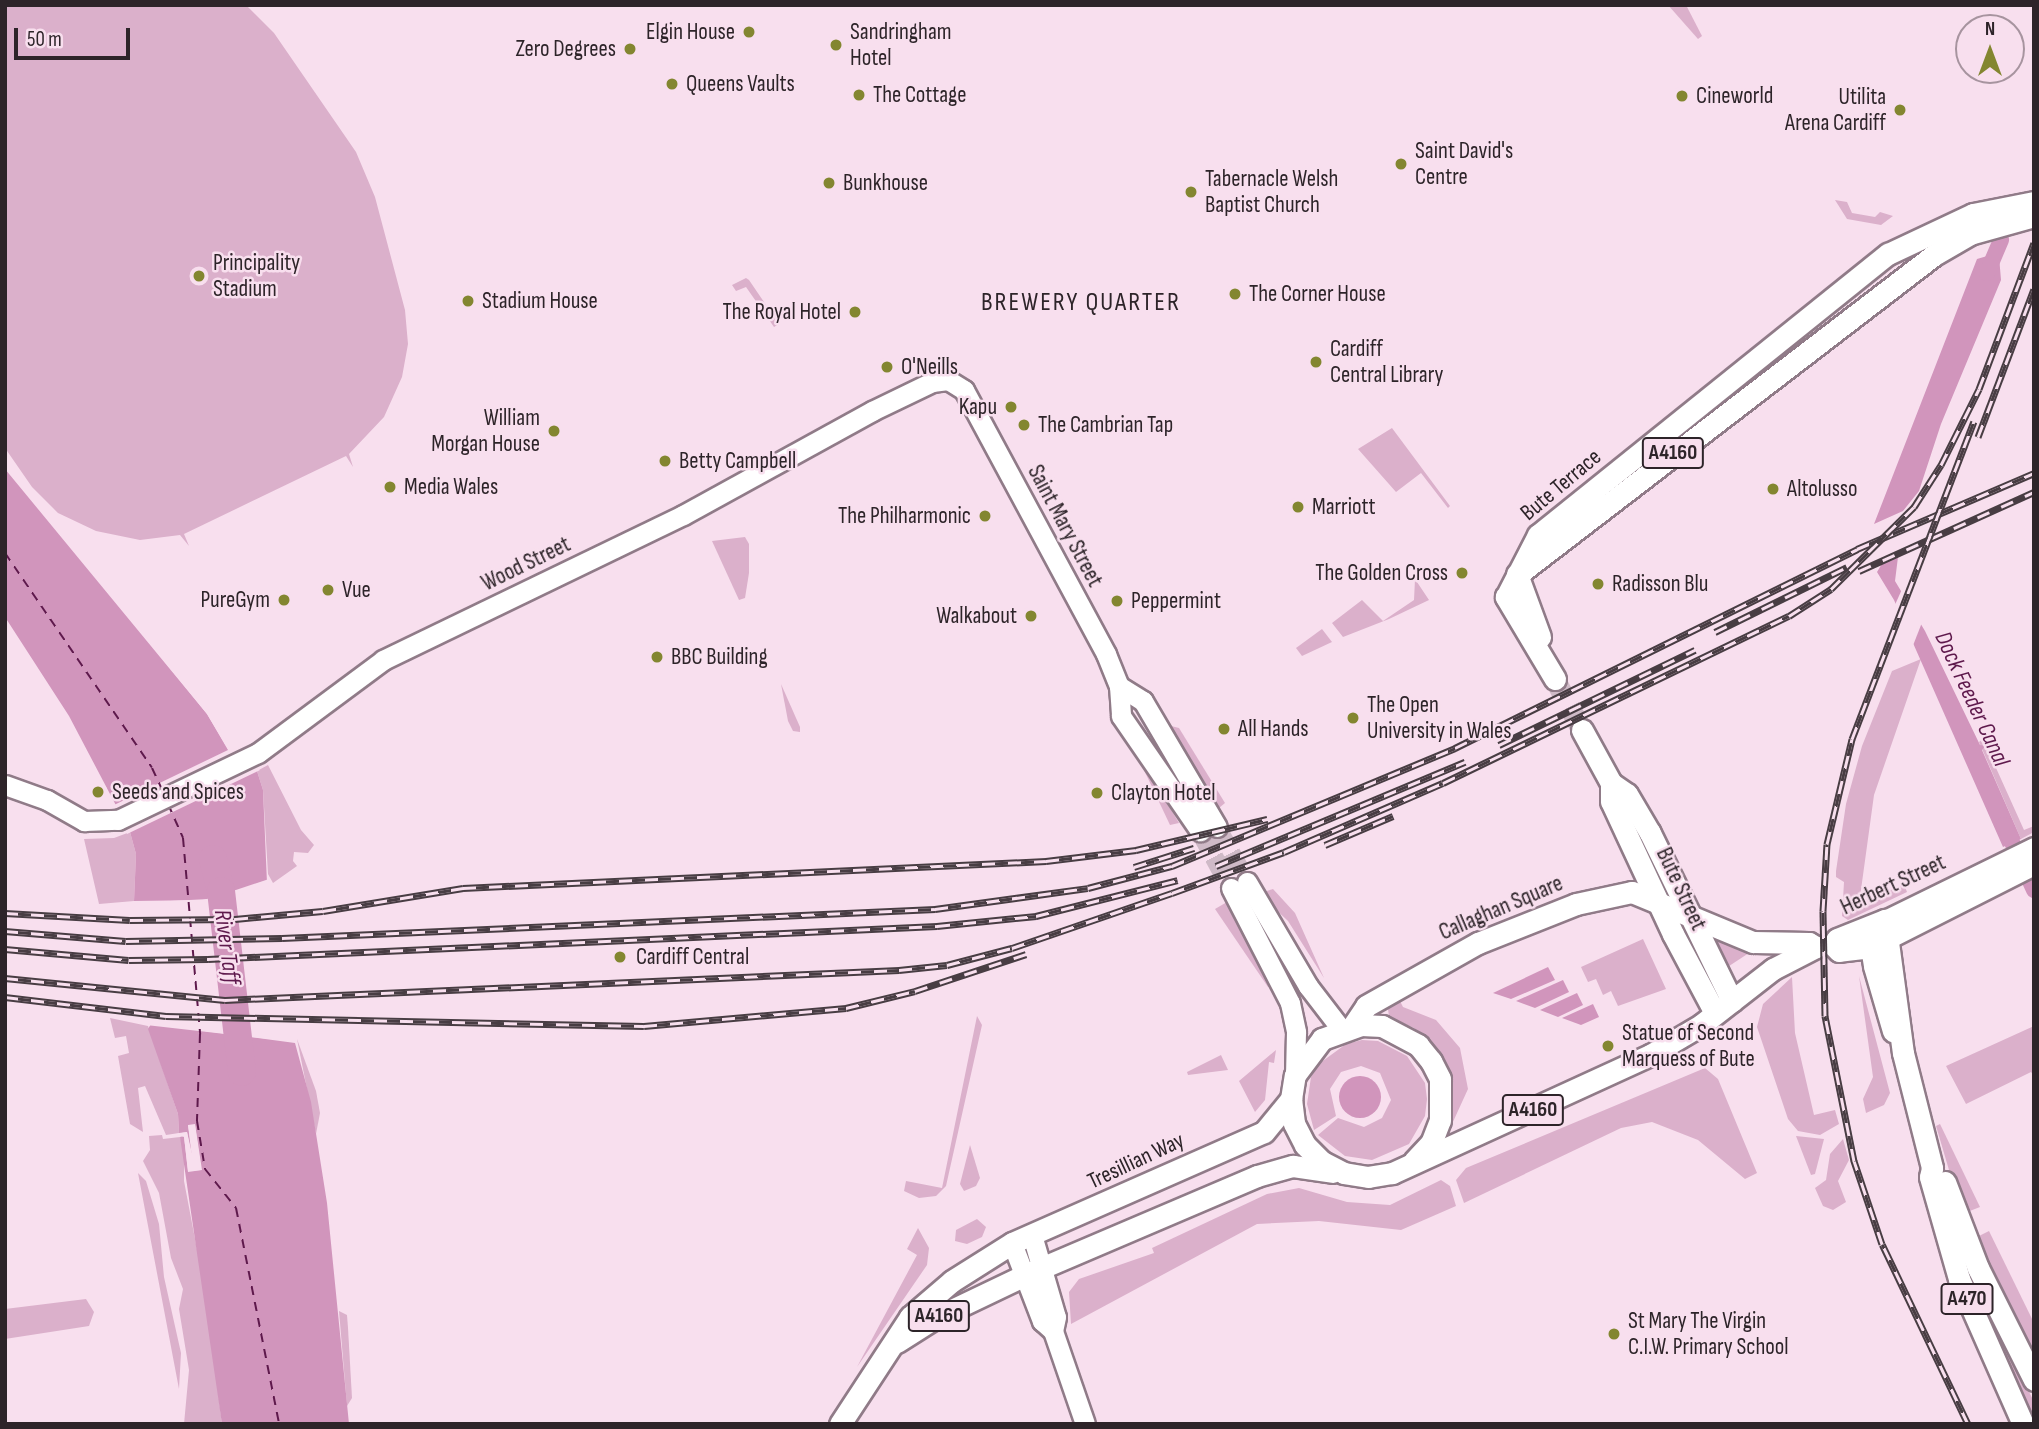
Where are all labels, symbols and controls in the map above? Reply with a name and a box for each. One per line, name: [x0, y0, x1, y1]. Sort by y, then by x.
scale bar: [18, 14, 133, 58]
north arrow: [1955, 14, 2025, 84]
place label: Elgin House: [646, 18, 735, 46]
place label: Sandringham Hotel: [850, 18, 951, 72]
text: N: [1985, 18, 1995, 41]
marker: Elgin House: [741, 24, 757, 40]
text: 50 m: [27, 27, 62, 52]
place label: Zero Degrees: [516, 35, 616, 63]
marker: Sandringham Hotel: [828, 37, 844, 53]
marker: Zero Degrees: [622, 41, 638, 57]
place label: Queens Vaults: [686, 70, 795, 98]
marker: Queens Vaults: [664, 76, 680, 92]
place label: The Cottage: [873, 81, 966, 109]
place label: Cineworld: [1696, 82, 1773, 110]
place label: Utilita Arena Cardiff: [1785, 83, 1886, 137]
marker: The Cottage: [851, 87, 867, 103]
marker: Cineworld: [1674, 88, 1690, 104]
marker: Utilita Arena Cardiff: [1892, 102, 1908, 118]
place label: Saint David's Centre: [1415, 137, 1513, 191]
marker: Saint David's Centre: [1393, 156, 1409, 172]
place label: Tabernacle Welsh Baptist Church: [1205, 165, 1338, 219]
place label: Bunkhouse: [843, 169, 928, 197]
marker: Bunkhouse: [821, 175, 837, 191]
marker: Tabernacle Welsh Baptist Church: [1183, 184, 1199, 200]
place label: Principality Stadium: [213, 249, 300, 303]
marker: Principality Stadium: [191, 268, 207, 284]
place label: The Corner House: [1249, 280, 1386, 308]
marker: The Corner House: [1227, 286, 1243, 302]
place label: Stadium House: [482, 287, 598, 315]
district label: BREWERY QUARTER: [983, 287, 1179, 319]
marker: Stadium House: [460, 293, 476, 309]
place label: The Royal Hotel: [723, 298, 841, 326]
marker: The Royal Hotel: [847, 304, 863, 320]
place label: Cardiff Central Library: [1330, 335, 1443, 389]
place label: O'Neills: [901, 353, 958, 381]
marker: Cardiff Central Library: [1308, 354, 1324, 370]
marker: O'Neills: [879, 359, 895, 375]
place label: Kapu: [959, 393, 997, 421]
marker: Kapu: [1003, 399, 1019, 415]
place label: William Morgan House: [431, 404, 540, 458]
place label: The Cambrian Tap: [1038, 411, 1173, 439]
marker: The Cambrian Tap: [1016, 417, 1032, 433]
marker: William Morgan House: [546, 423, 562, 439]
road number: A4160: [1642, 435, 1704, 470]
street label: Bute Terrace: [1515, 443, 1607, 527]
place label: Betty Campbell: [679, 447, 796, 475]
marker: Betty Campbell: [657, 453, 673, 469]
street label: Saint Mary Street: [1021, 460, 1109, 592]
place label: Media Wales: [404, 473, 498, 501]
place label: Altolusso: [1787, 475, 1857, 503]
marker: Media Wales: [382, 479, 398, 495]
marker: Altolusso: [1765, 481, 1781, 497]
place label: Marriott: [1312, 493, 1376, 521]
marker: Marriott: [1290, 499, 1306, 515]
place label: The Philharmonic: [838, 502, 971, 530]
marker: The Philharmonic: [977, 508, 993, 524]
street label: Wood Street: [477, 531, 575, 597]
place label: The Golden Cross: [1315, 559, 1448, 587]
marker: The Golden Cross: [1454, 565, 1470, 581]
place label: Radisson Blu: [1612, 570, 1708, 598]
place label: Vue: [342, 576, 371, 604]
marker: Radisson Blu: [1590, 576, 1606, 592]
marker: Vue: [320, 582, 336, 598]
place label: PureGym: [200, 586, 270, 614]
place label: Peppermint: [1131, 587, 1221, 615]
marker: PureGym: [276, 592, 292, 608]
marker: Peppermint: [1109, 593, 1125, 609]
place label: Walkabout: [936, 602, 1017, 630]
marker: Walkabout: [1023, 608, 1039, 624]
water label: Dock Feeder Canal: [1928, 627, 2016, 771]
place label: BBC Building: [671, 643, 768, 671]
marker: BBC Building: [649, 649, 665, 665]
place label: The Open University in Wales: [1367, 691, 1512, 745]
marker: The Open University in Wales: [1345, 710, 1361, 726]
place label: All Hands: [1238, 715, 1309, 743]
marker: All Hands: [1216, 721, 1232, 737]
place label: Seeds and Spices: [112, 778, 244, 806]
place label: Clayton Hotel: [1111, 779, 1216, 807]
marker: Seeds and Spices: [90, 784, 106, 800]
marker: Clayton Hotel: [1089, 785, 1105, 801]
street label: Bute Street: [1650, 843, 1712, 935]
street label: Herbert Street: [1836, 849, 1950, 921]
street label: Callaghan Square: [1435, 870, 1567, 946]
water label: River Taff: [208, 908, 246, 986]
place label: Cardiff Central: [636, 943, 749, 971]
marker: Cardiff Central: [610, 947, 630, 967]
place label: Statue of Second Marquess of Bute: [1622, 1019, 1755, 1073]
marker: Statue of Second Marquess of Bute: [1600, 1038, 1616, 1054]
road number: A4160: [1502, 1092, 1564, 1128]
street label: Tresillian Way: [1083, 1127, 1189, 1195]
road number: A470: [1939, 1282, 1995, 1316]
road number: A4160: [908, 1298, 970, 1334]
place label: St Mary The Virgin C.I.W. Primary School: [1628, 1307, 1789, 1361]
marker: St Mary The Virgin C.I.W. Primary School: [1606, 1326, 1622, 1342]

